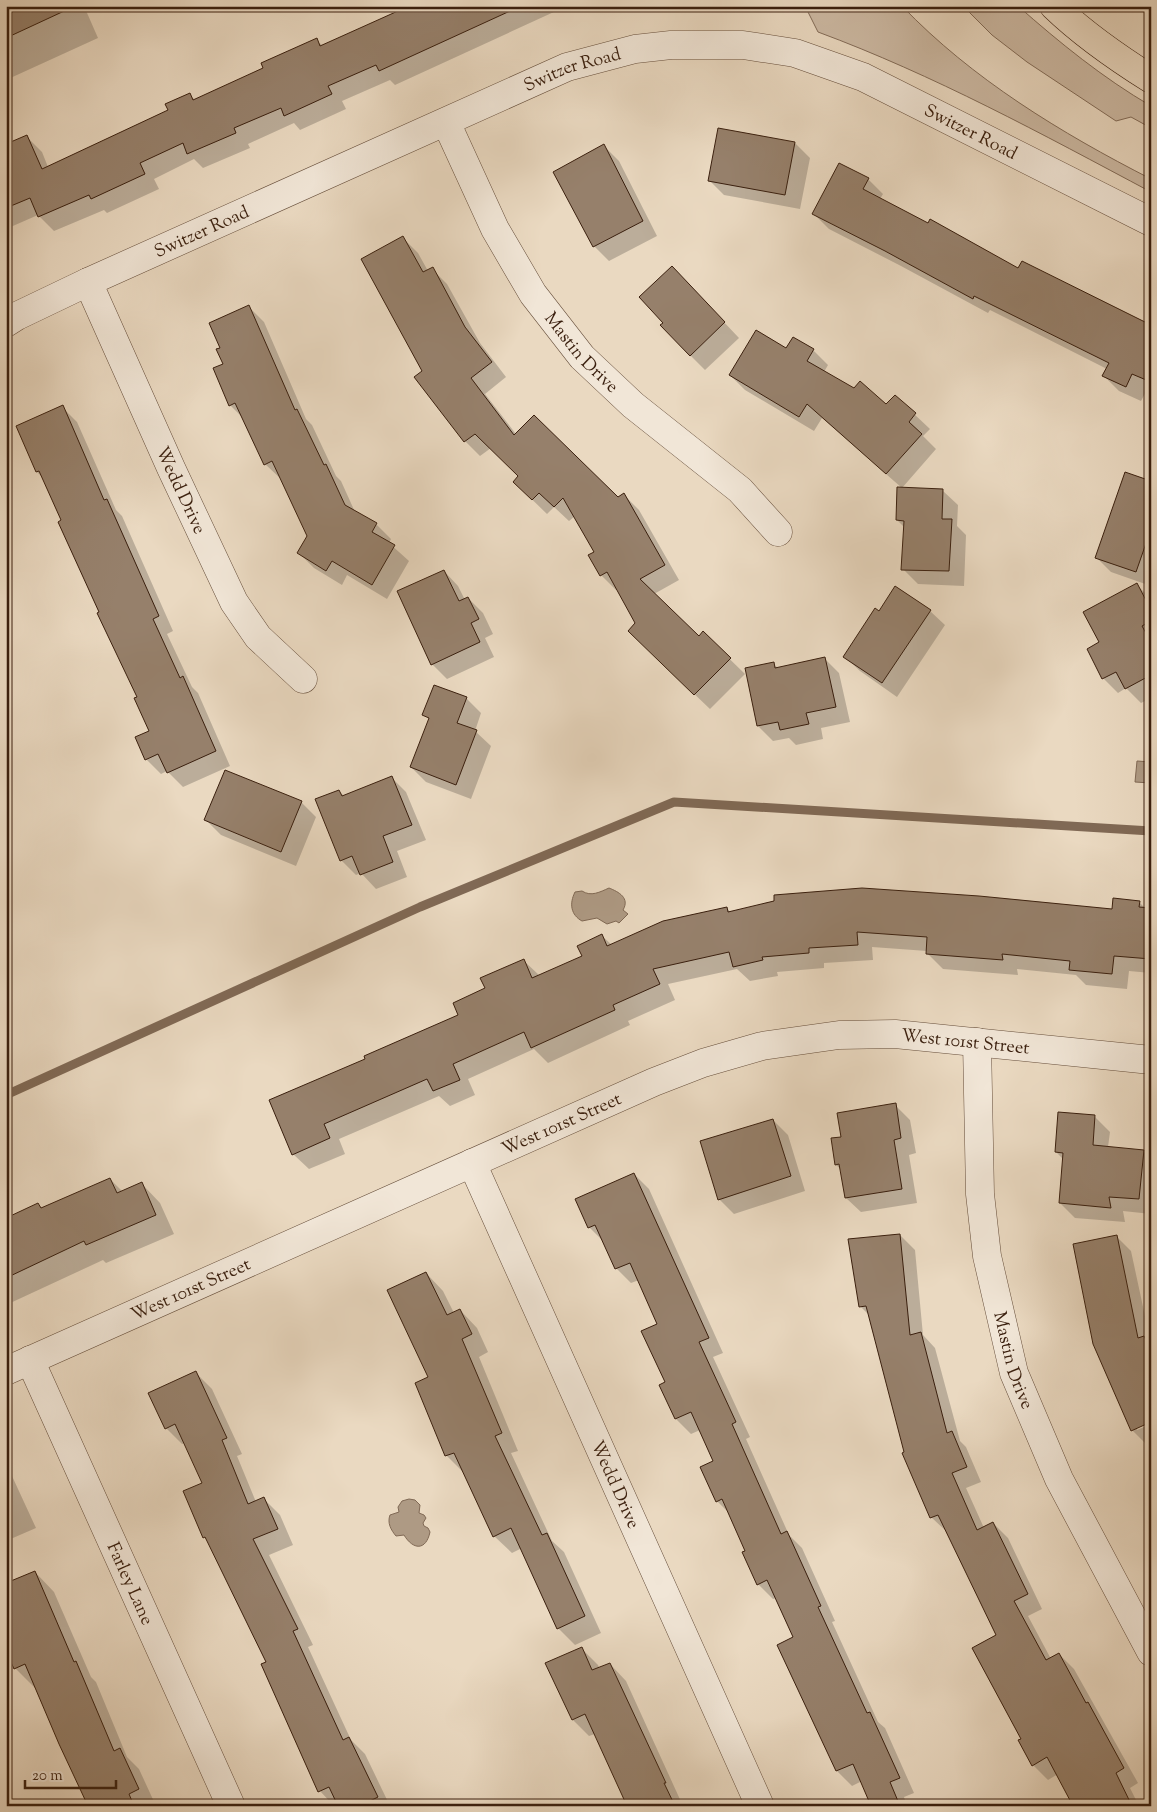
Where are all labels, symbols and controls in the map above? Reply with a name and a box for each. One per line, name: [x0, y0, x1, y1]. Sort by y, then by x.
street label: Switzer Road: [520, 42, 624, 100]
street label: Switzer Road: [919, 99, 1021, 168]
street label: Switzer Road: [150, 200, 254, 266]
street label: Mastin Drive: [537, 307, 624, 400]
street label: Wedd Drive: [148, 443, 211, 539]
street label: West 101st Street: [900, 1024, 1031, 1063]
street label: West 101st Street: [498, 1087, 626, 1163]
street label: West 101st Street: [127, 1252, 255, 1329]
street label: Mastin Drive: [985, 1309, 1039, 1414]
street label: Wedd Drive: [583, 1437, 645, 1533]
street label: Farley Lane: [99, 1539, 159, 1630]
scale bar: [25, 1757, 116, 1789]
text: 20 m: [32, 1766, 63, 1787]

